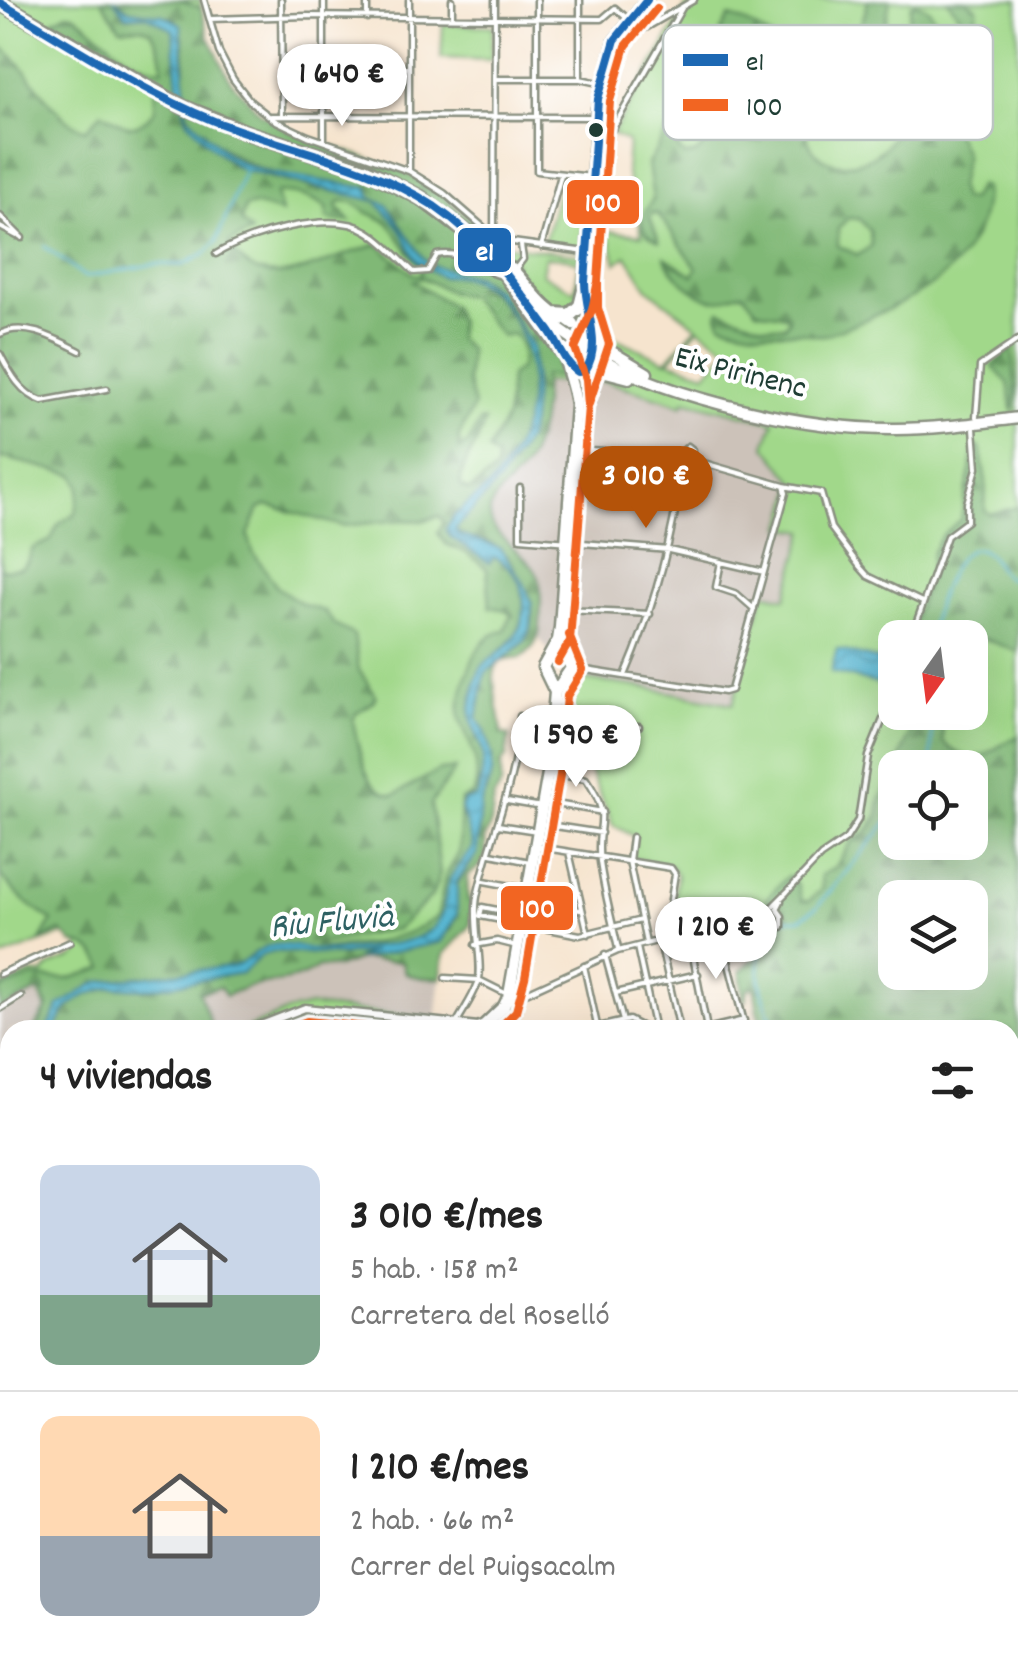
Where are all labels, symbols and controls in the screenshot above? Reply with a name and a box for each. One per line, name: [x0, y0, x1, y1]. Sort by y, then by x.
legend: [663, 25, 993, 140]
pin: 1 640 €: [250, 44, 434, 129]
text: e1: [746, 45, 764, 85]
text: 1 640 €: [299, 53, 385, 99]
text: 100: [746, 90, 783, 130]
unlabelled marker: [586, 120, 606, 140]
line badge: 100: [565, 178, 641, 226]
text: 100: [585, 186, 621, 226]
line badge: e1: [456, 226, 513, 274]
text: e1: [476, 235, 494, 275]
street label: Eix Pirinenc: [669, 336, 811, 414]
pin: 3 010 €: [554, 446, 738, 531]
text: 3 010 €: [602, 455, 690, 501]
north arrow: [878, 620, 988, 730]
map controls: [878, 620, 988, 990]
pin: 1 590 €: [484, 705, 668, 790]
text: 1 590 €: [533, 714, 619, 760]
button: locate: [878, 750, 988, 860]
button: layers: [878, 880, 988, 990]
line badge: 100: [499, 884, 575, 932]
text: 100: [519, 892, 555, 932]
water label: Riu Fluvià: [268, 894, 397, 954]
pin: 1 210 €: [624, 897, 808, 982]
text: 1 210 €: [677, 906, 755, 952]
text: 4 viviendas: [40, 1050, 212, 1110]
icon: filters: [925, 1053, 980, 1108]
text: 3 010 €/mes: [350, 1189, 543, 1249]
icon: home: [120, 1205, 240, 1325]
text: 5 hab. · 158 m²: [350, 1249, 519, 1295]
text: Carretera del Roselló: [350, 1295, 610, 1341]
text: 1 210 €/mes: [350, 1440, 529, 1500]
icon: home: [120, 1456, 240, 1576]
text: 2 hab. · 66 m²: [350, 1500, 514, 1546]
text: Carrer del Puigsacalm: [350, 1546, 616, 1592]

